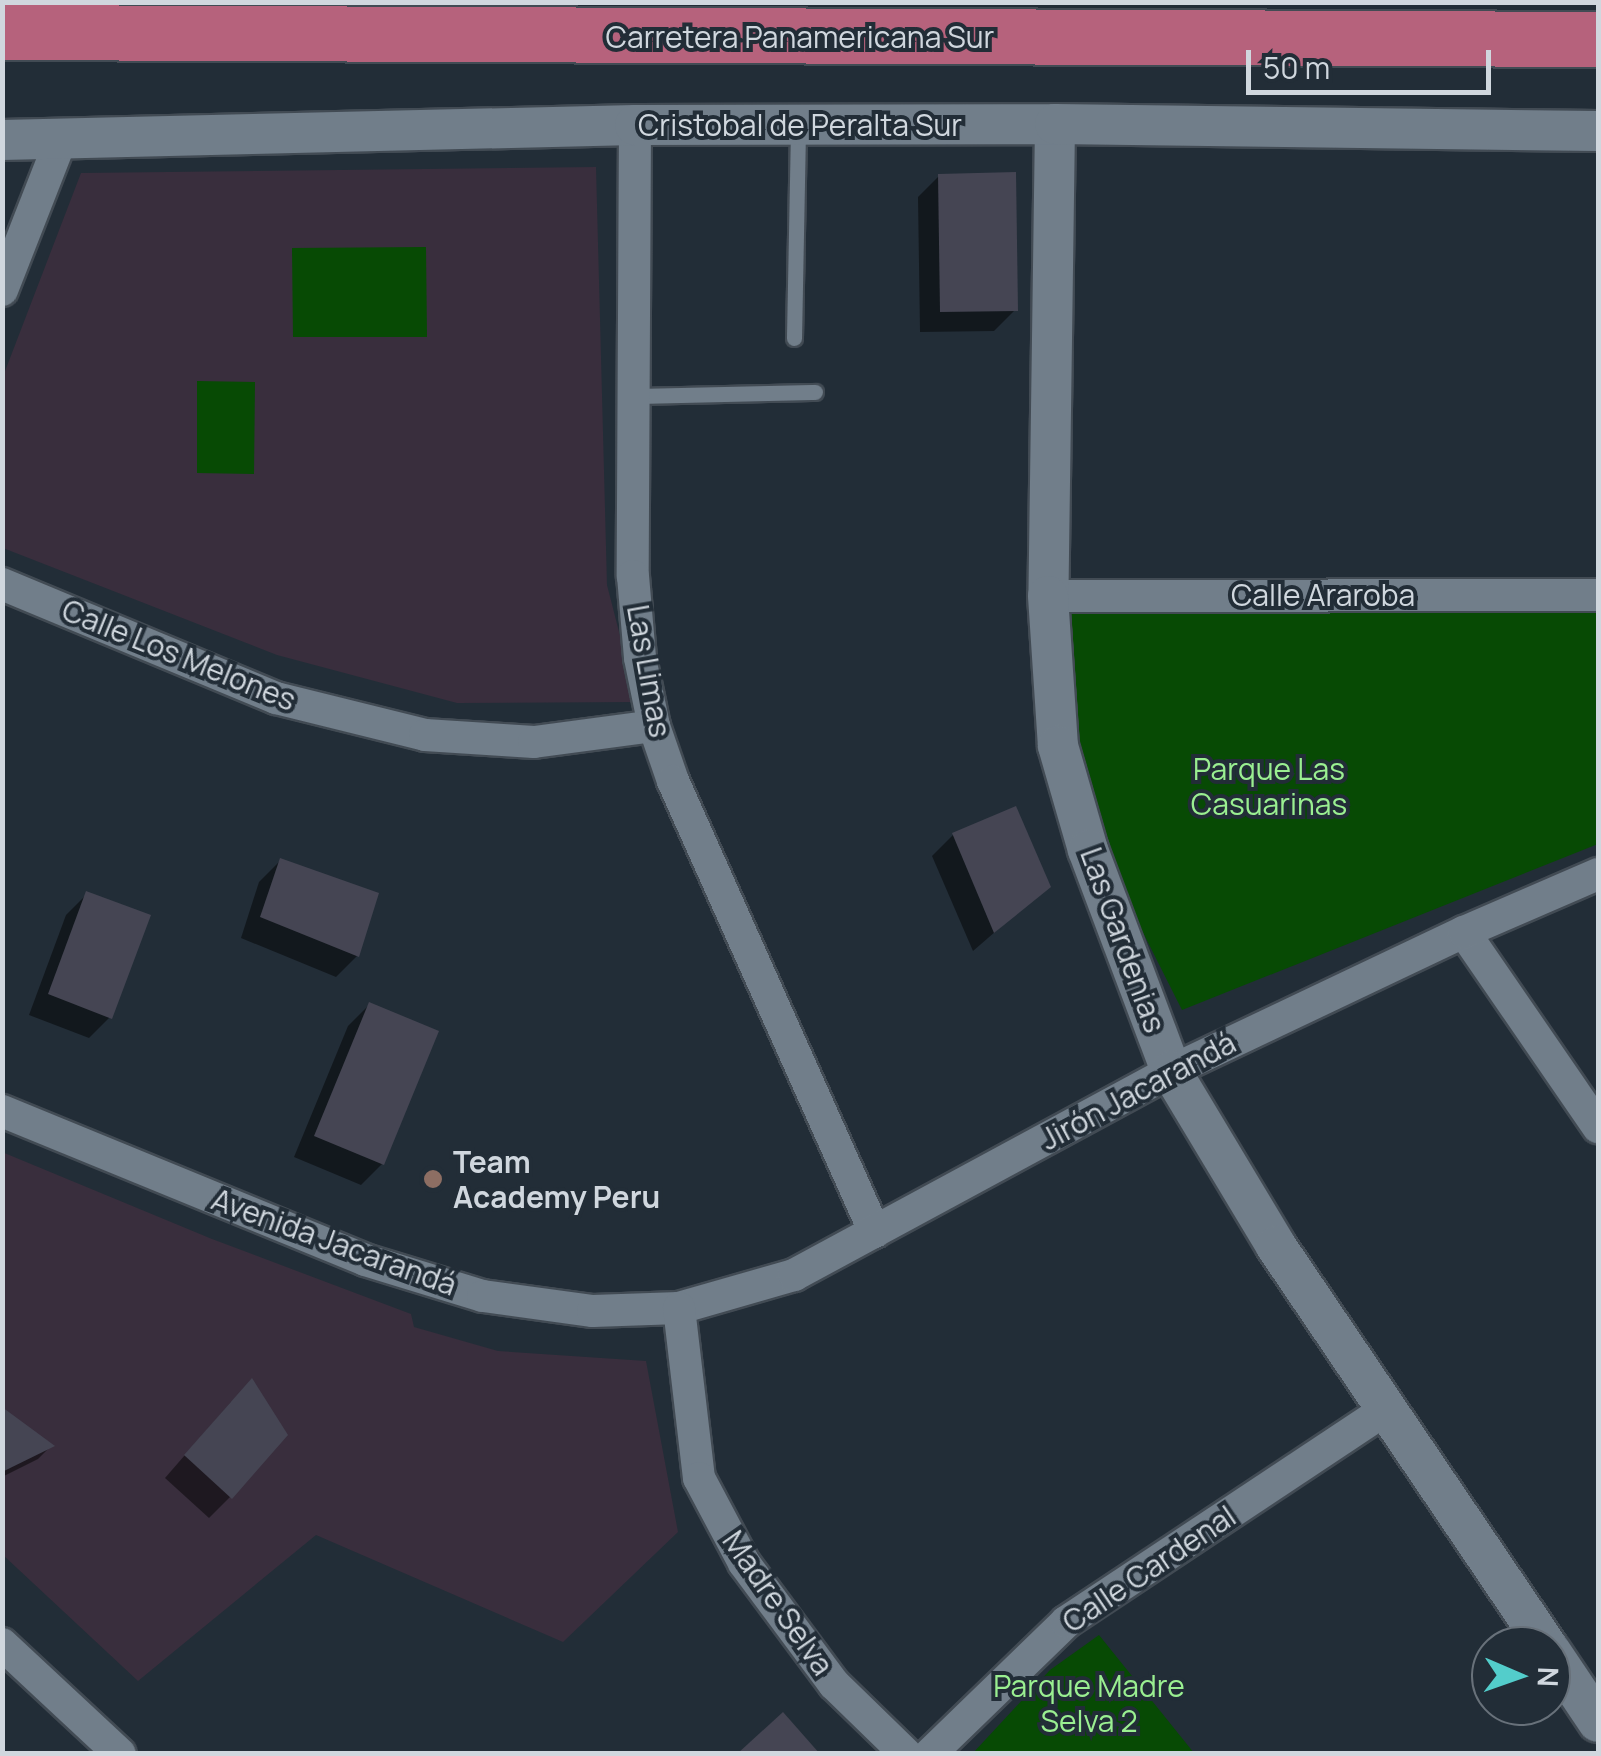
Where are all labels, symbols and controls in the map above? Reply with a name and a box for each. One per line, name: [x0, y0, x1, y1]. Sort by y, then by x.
street label: Carretera Panamericana Sur: [606, 19, 994, 55]
scale bar: [1251, 30, 1496, 92]
text: 50 m: [1263, 47, 1330, 88]
street label: Cristobal de Peralta Sur: [638, 107, 962, 143]
street label: Calle Araroba: [1231, 577, 1415, 613]
street label: Calle Los Melones: [57, 592, 301, 718]
street label: Las Limas: [620, 602, 678, 740]
park label: Parque Las Casuarinas: [1191, 751, 1347, 822]
street label: Las Gardenias: [1073, 843, 1173, 1037]
street label: Jirón Jacarandá: [1034, 1024, 1242, 1158]
place label: Team Academy Peru: [453, 1144, 660, 1214]
marker: Team Academy Peru: [422, 1168, 444, 1190]
street label: Avenida Jacarandá: [207, 1181, 461, 1303]
street label: Calle Cardenal: [1056, 1498, 1242, 1640]
street label: Madre Selva: [715, 1524, 841, 1682]
north arrow: [1471, 1626, 1571, 1726]
text: N: [1530, 1666, 1568, 1688]
park label: Parque Madre Selva 2: [993, 1668, 1185, 1738]

